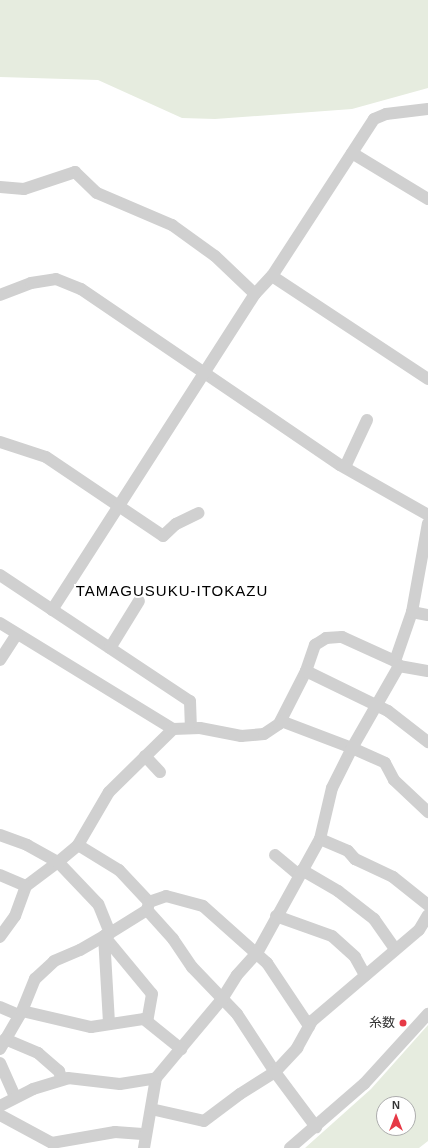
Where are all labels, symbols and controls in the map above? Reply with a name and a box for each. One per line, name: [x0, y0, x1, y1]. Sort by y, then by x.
district label: TAMAGUSUKU-ITOKAZU: [76, 582, 268, 600]
place label: 糸数: [369, 1015, 395, 1031]
marker: 糸数: [398, 1018, 408, 1028]
north arrow: [376, 1096, 416, 1136]
text: N: [392, 1099, 400, 1111]

